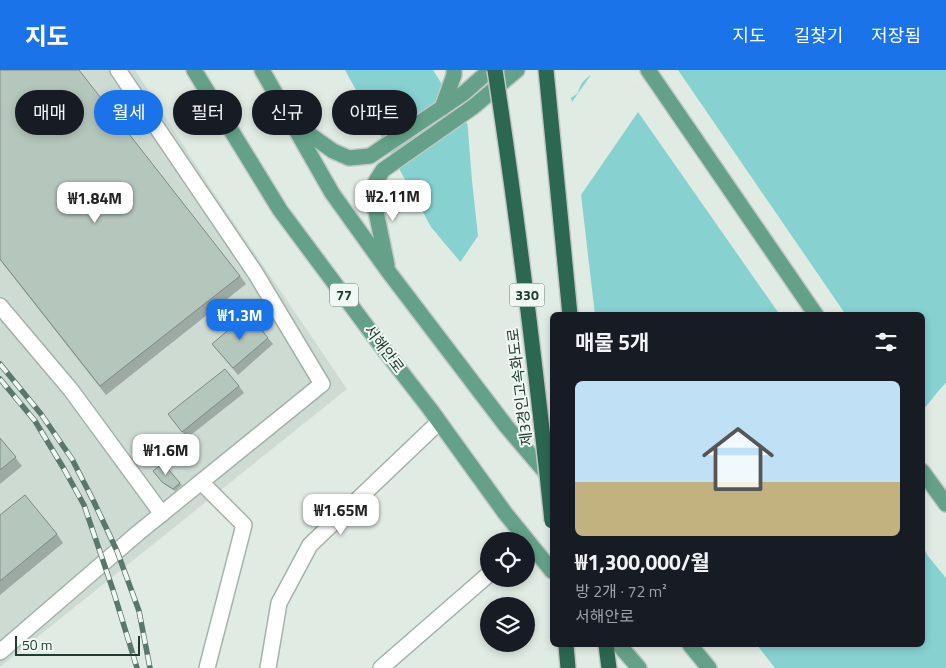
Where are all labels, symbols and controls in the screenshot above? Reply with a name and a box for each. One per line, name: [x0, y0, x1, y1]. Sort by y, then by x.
text: 지도: [25, 18, 69, 54]
text: 지도: [733, 22, 766, 49]
text: 길찾기: [794, 22, 843, 49]
text: 저장됨: [871, 22, 921, 49]
chip: 매매: [15, 90, 84, 135]
chip: 월세: [94, 90, 163, 135]
chip: 필터: [173, 90, 242, 135]
chip: 신규: [252, 90, 322, 135]
chip: 아파트: [332, 90, 417, 135]
pin: ₩2.11M: [352, 180, 434, 222]
pin: ₩1.84M: [54, 182, 136, 224]
text: ₩2.11M: [366, 184, 420, 208]
text: ₩1.84M: [68, 186, 122, 210]
road number: 77: [330, 284, 358, 306]
road number: 330: [510, 284, 544, 306]
pin: ₩1.3M: [205, 298, 275, 341]
text: ₩1.3M: [217, 303, 263, 327]
street label: 서해안로: [359, 320, 410, 378]
text: 매물 5개: [575, 326, 649, 358]
street label: 제3경인고속화도로: [501, 327, 538, 447]
icon: filters: [872, 328, 900, 356]
icon: home: [693, 414, 783, 504]
pin: ₩1.6M: [131, 434, 201, 476]
text: ₩1.6M: [143, 438, 189, 462]
pin: ₩1.65M: [300, 494, 382, 536]
text: ₩1.65M: [314, 498, 368, 522]
map controls: [480, 532, 535, 652]
button: locate: [480, 532, 535, 587]
text: ₩1,300,000/월: [575, 546, 710, 578]
text: 방 2개 · 72 m²: [575, 579, 667, 603]
button: layers: [480, 597, 535, 652]
text: 서해안로: [575, 604, 634, 628]
scale bar: [15, 633, 140, 656]
text: 50 m: [22, 634, 52, 655]

